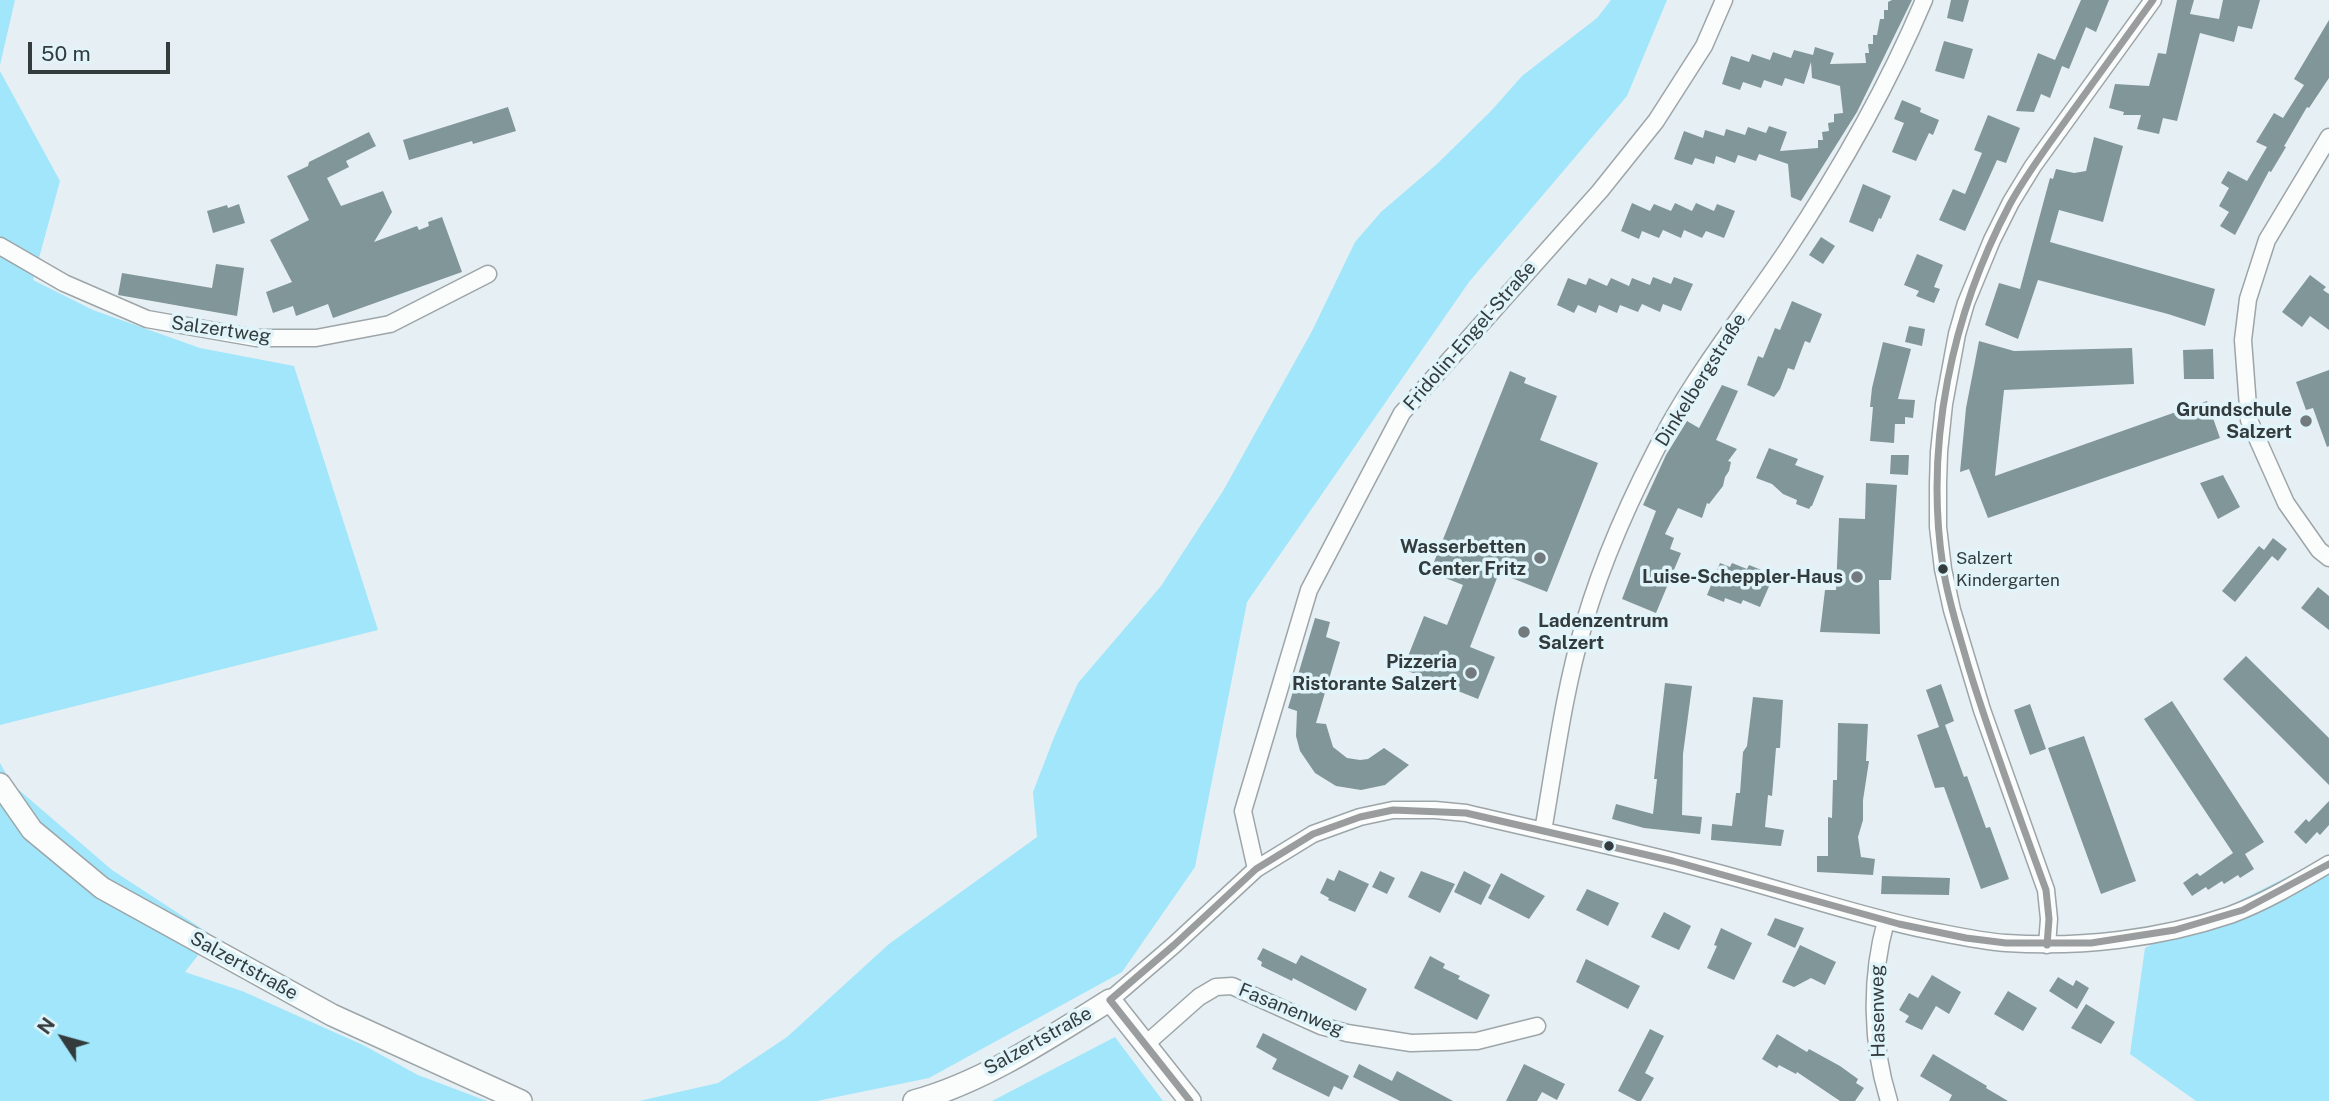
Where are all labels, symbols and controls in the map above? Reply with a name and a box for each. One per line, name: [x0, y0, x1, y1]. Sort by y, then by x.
scale bar: [32, 28, 173, 72]
text: 50 m: [41, 41, 91, 66]
street label: Fridolin-Engel-Straße: [1399, 257, 1541, 415]
street label: Dinkelbergstraße: [1651, 309, 1751, 451]
street label: Salzertweg: [170, 312, 272, 348]
place label: Grundschule Salzert: [2176, 399, 2292, 443]
marker: Grundschule Salzert: [2298, 413, 2314, 429]
place label: Wasserbetten Center Fritz: [1400, 536, 1526, 580]
place label: Salzert Kindergarten: [1956, 549, 2060, 589]
marker: Wasserbetten Center Fritz: [1532, 550, 1548, 566]
marker: Salzert Kindergarten: [1936, 562, 1950, 576]
place label: Luise‑Scheppler‑Haus: [1642, 566, 1843, 588]
marker: Luise‑Scheppler‑Haus: [1849, 569, 1865, 585]
place label: Ladenzentrum Salzert: [1538, 610, 1669, 654]
marker: Ladenzentrum Salzert: [1516, 624, 1532, 640]
place label: Pizzeria Ristorante Salzert: [1292, 651, 1457, 695]
marker: Pizzeria Ristorante Salzert: [1463, 665, 1479, 681]
unlabelled marker: [1602, 839, 1616, 853]
street label: Salzertstraße: [186, 927, 302, 1005]
street label: Hasenweg: [1866, 964, 1890, 1058]
street label: Fasanenweg: [1235, 979, 1347, 1041]
street label: Salzertstraße: [980, 1002, 1096, 1080]
north arrow: [28, 1003, 98, 1073]
text: N: [33, 1013, 59, 1038]

